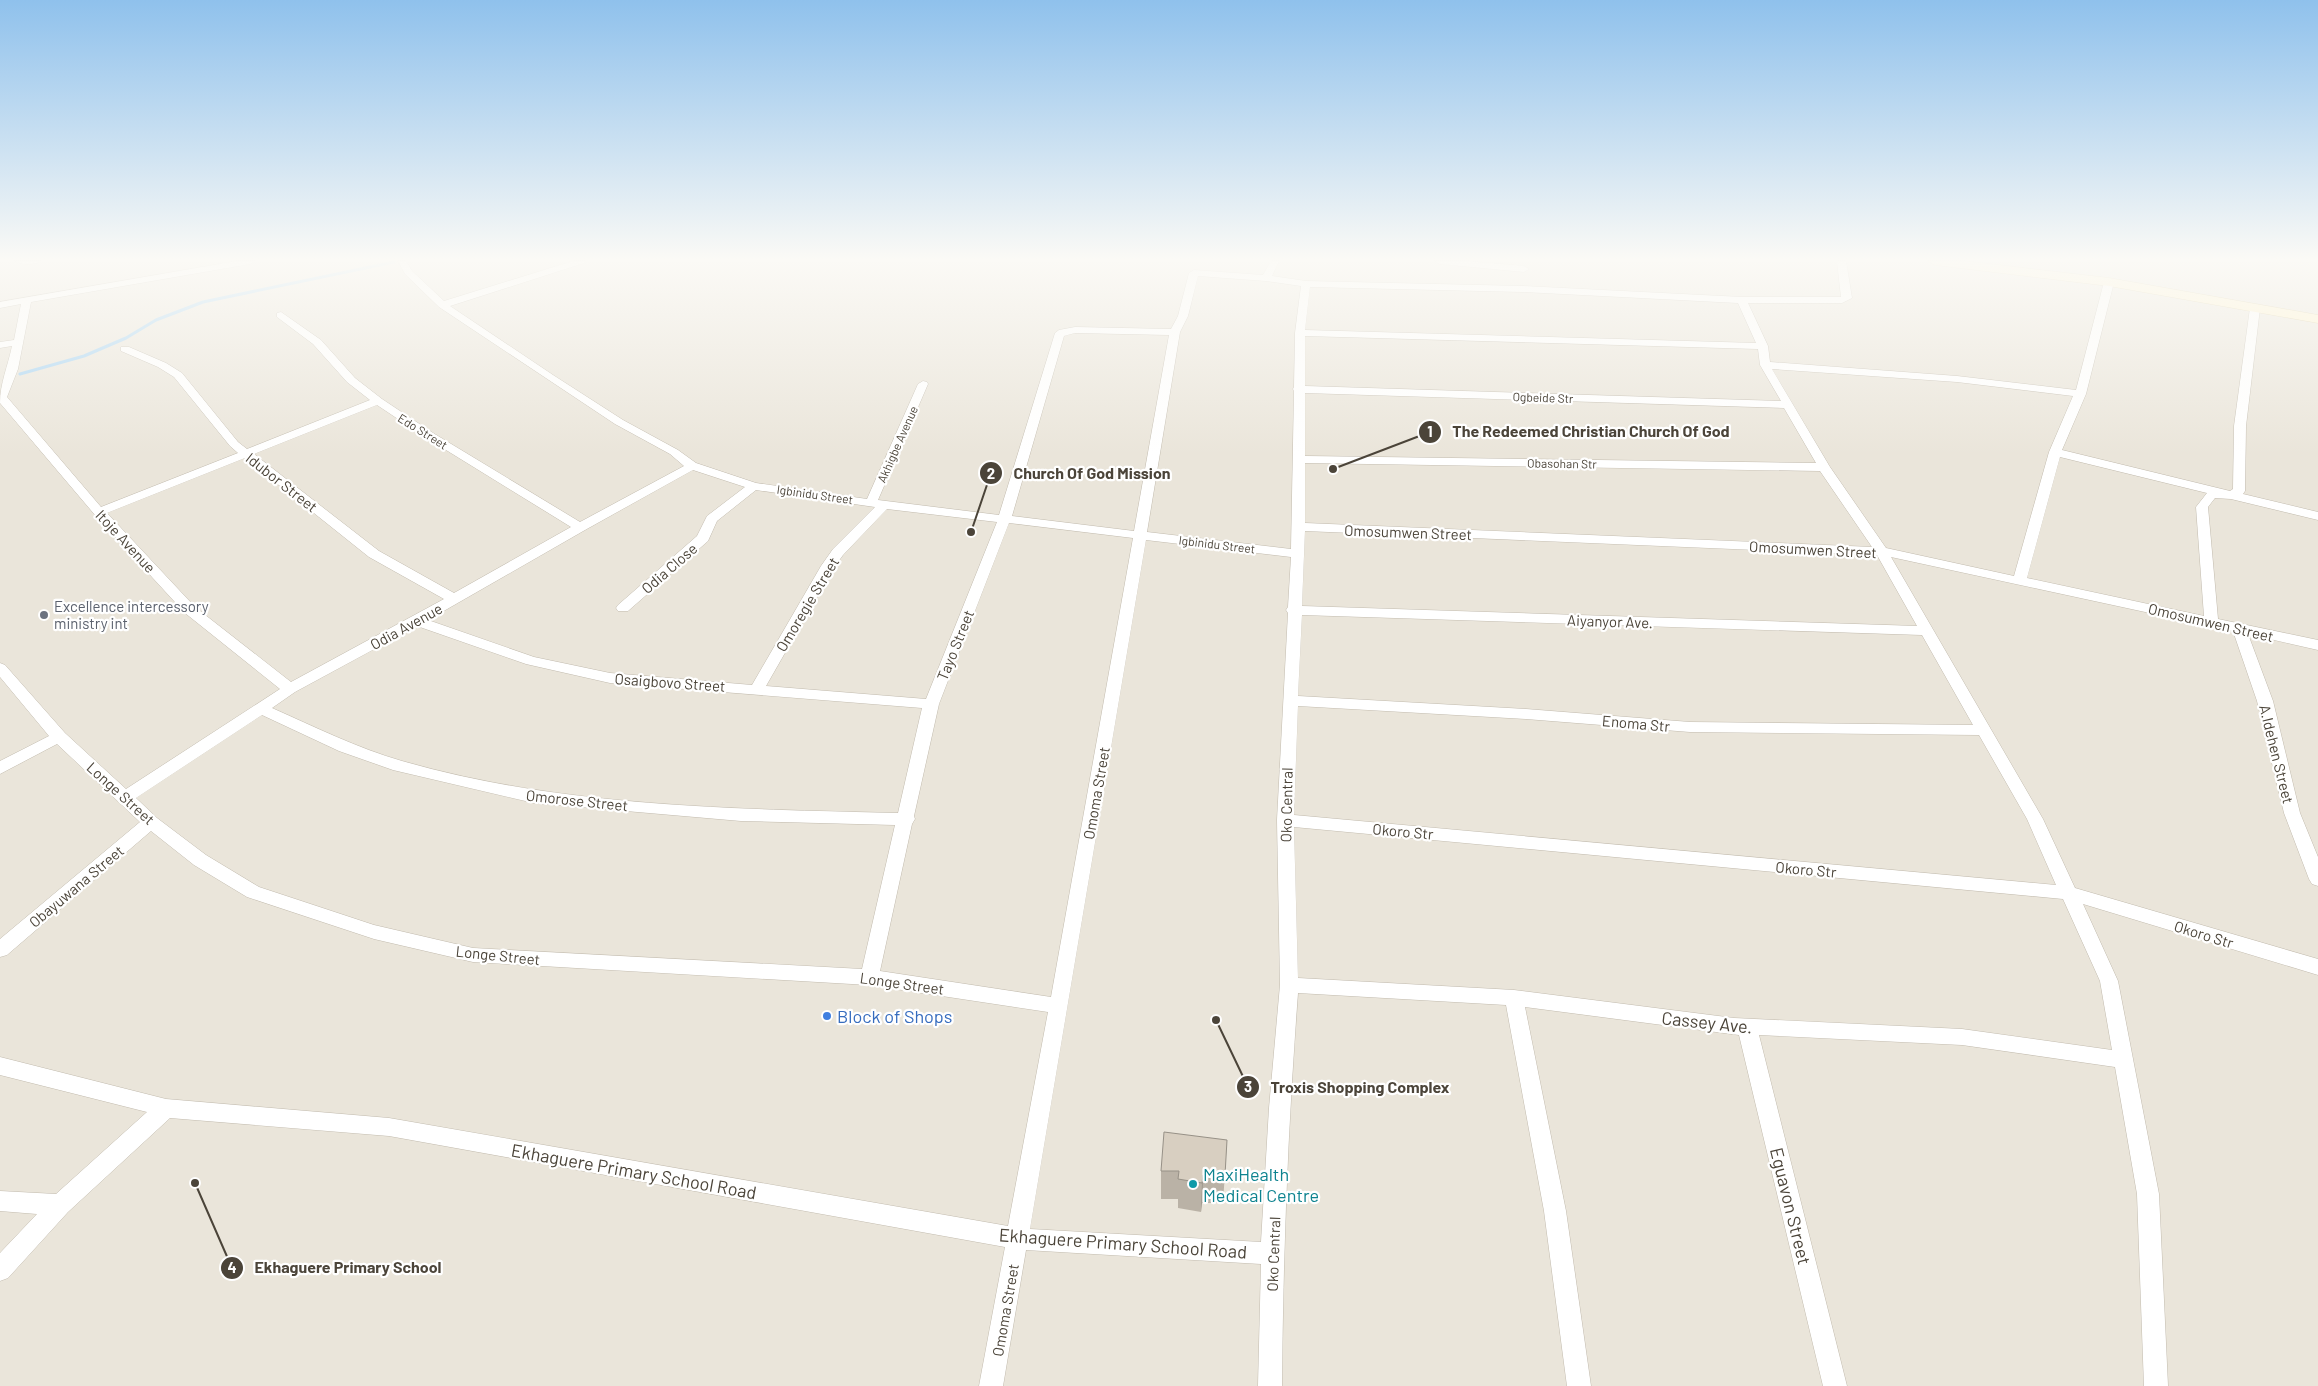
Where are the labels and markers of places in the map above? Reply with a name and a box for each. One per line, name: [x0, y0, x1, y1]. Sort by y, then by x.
callout: The Redeemed Christian Church Of God: [1418, 416, 1740, 447]
callout: Church Of God Mission: [978, 458, 1181, 489]
place label: Excellence intercessory ministry int: [54, 597, 209, 632]
marker: Excellence intercessory ministry int: [38, 609, 50, 621]
place label: Block of Shops: [837, 1005, 952, 1027]
marker: Block of Shops: [821, 1010, 833, 1022]
callout: Troxis Shopping Complex: [1235, 1072, 1459, 1103]
place label: MaxiHealth Medical Centre: [1203, 1163, 1319, 1206]
marker: MaxiHealth Medical Centre: [1187, 1178, 1199, 1190]
callout: Ekhaguere Primary School: [220, 1252, 452, 1283]

